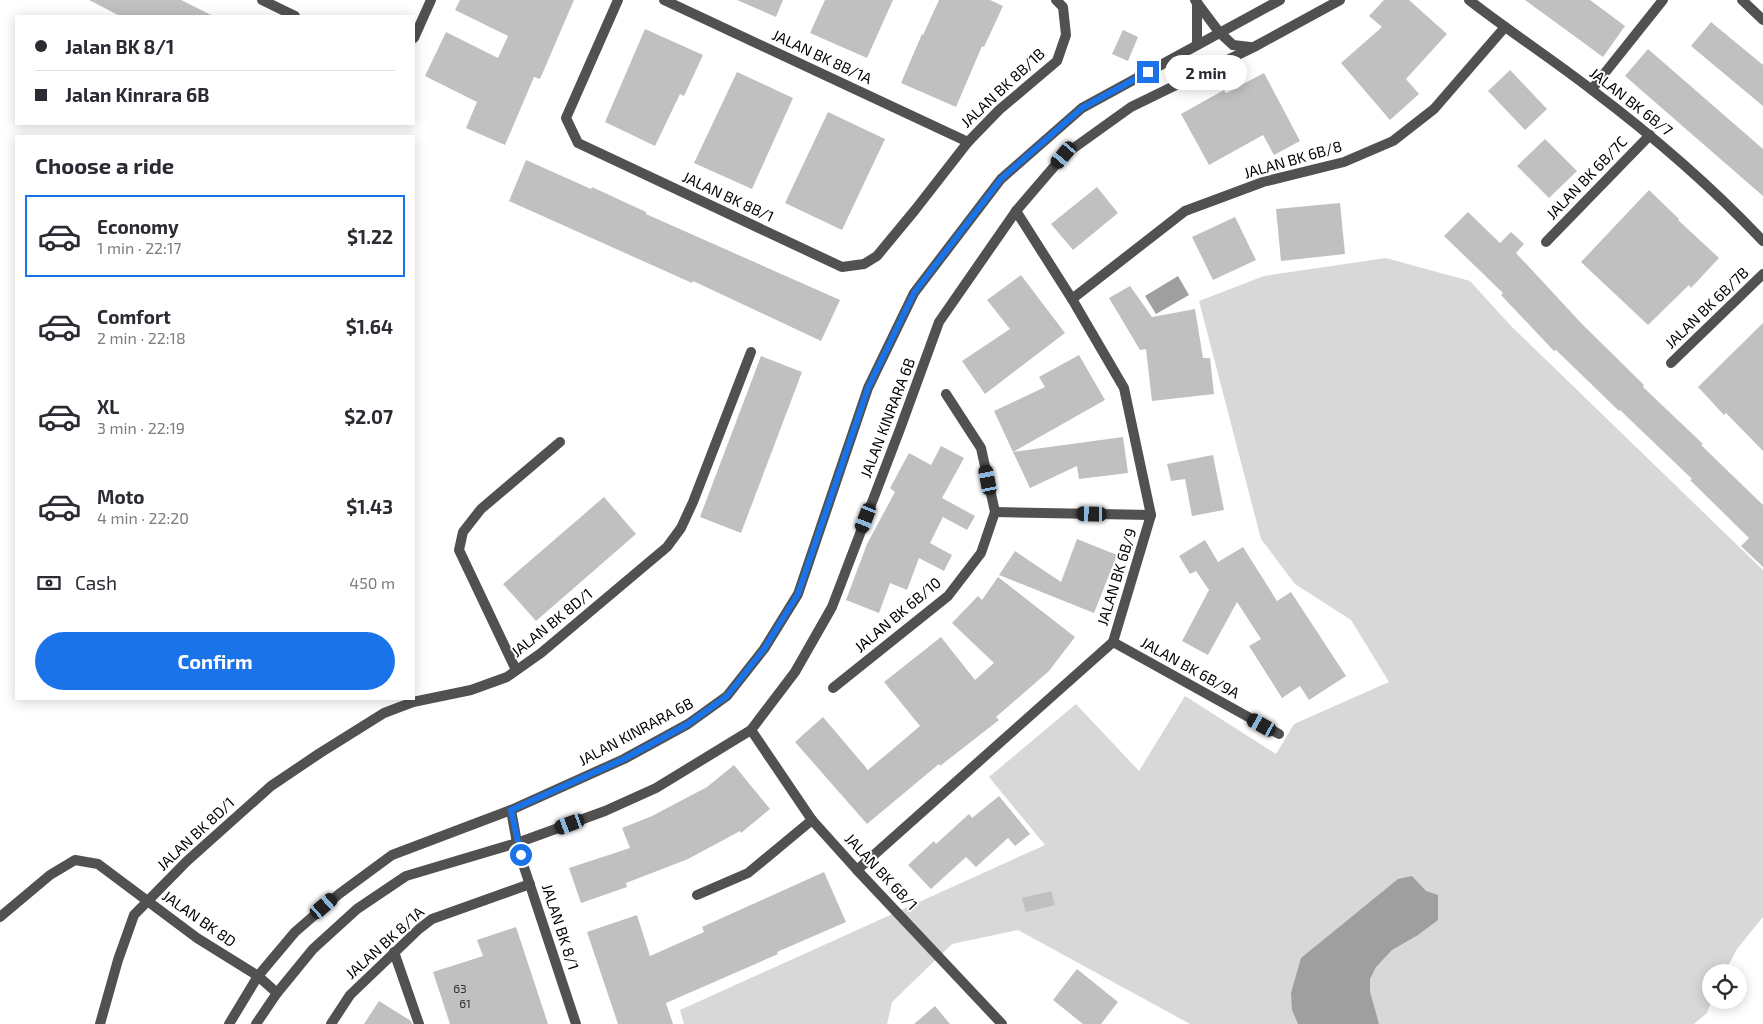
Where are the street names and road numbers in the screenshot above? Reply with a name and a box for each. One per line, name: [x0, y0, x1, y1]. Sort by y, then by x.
street label: JALAN BK 8B/1A: [770, 25, 876, 87]
street label: JALAN BK 8B/1B: [957, 44, 1048, 131]
street label: JALAN BK 6B/7: [1587, 63, 1677, 139]
street label: JALAN BK 6B/7C: [1542, 132, 1631, 223]
street label: JALAN BK 6B/8: [1242, 136, 1344, 182]
street label: JALAN BK 8B/1: [680, 167, 777, 225]
street label: JALAN BK 6B/7B: [1661, 263, 1752, 352]
street label: JALAN KINRARA 6B: [856, 355, 918, 480]
street label: JALAN BK 6B/9: [1093, 526, 1139, 628]
street label: JALAN BK 6B/10: [851, 573, 944, 656]
street label: JALAN BK 8D/1: [507, 584, 596, 660]
street label: JALAN BK 6B/9A: [1138, 633, 1244, 702]
street label: JALAN KINRARA 6B: [575, 693, 696, 769]
street label: JALAN BK 8D/1: [153, 793, 238, 874]
street label: JALAN BK 6B/1: [842, 829, 922, 913]
street label: JALAN BK 8/1: [539, 881, 583, 972]
street label: JALAN BK 8D: [159, 886, 240, 950]
street label: JALAN BK 8/1A: [342, 902, 428, 982]

